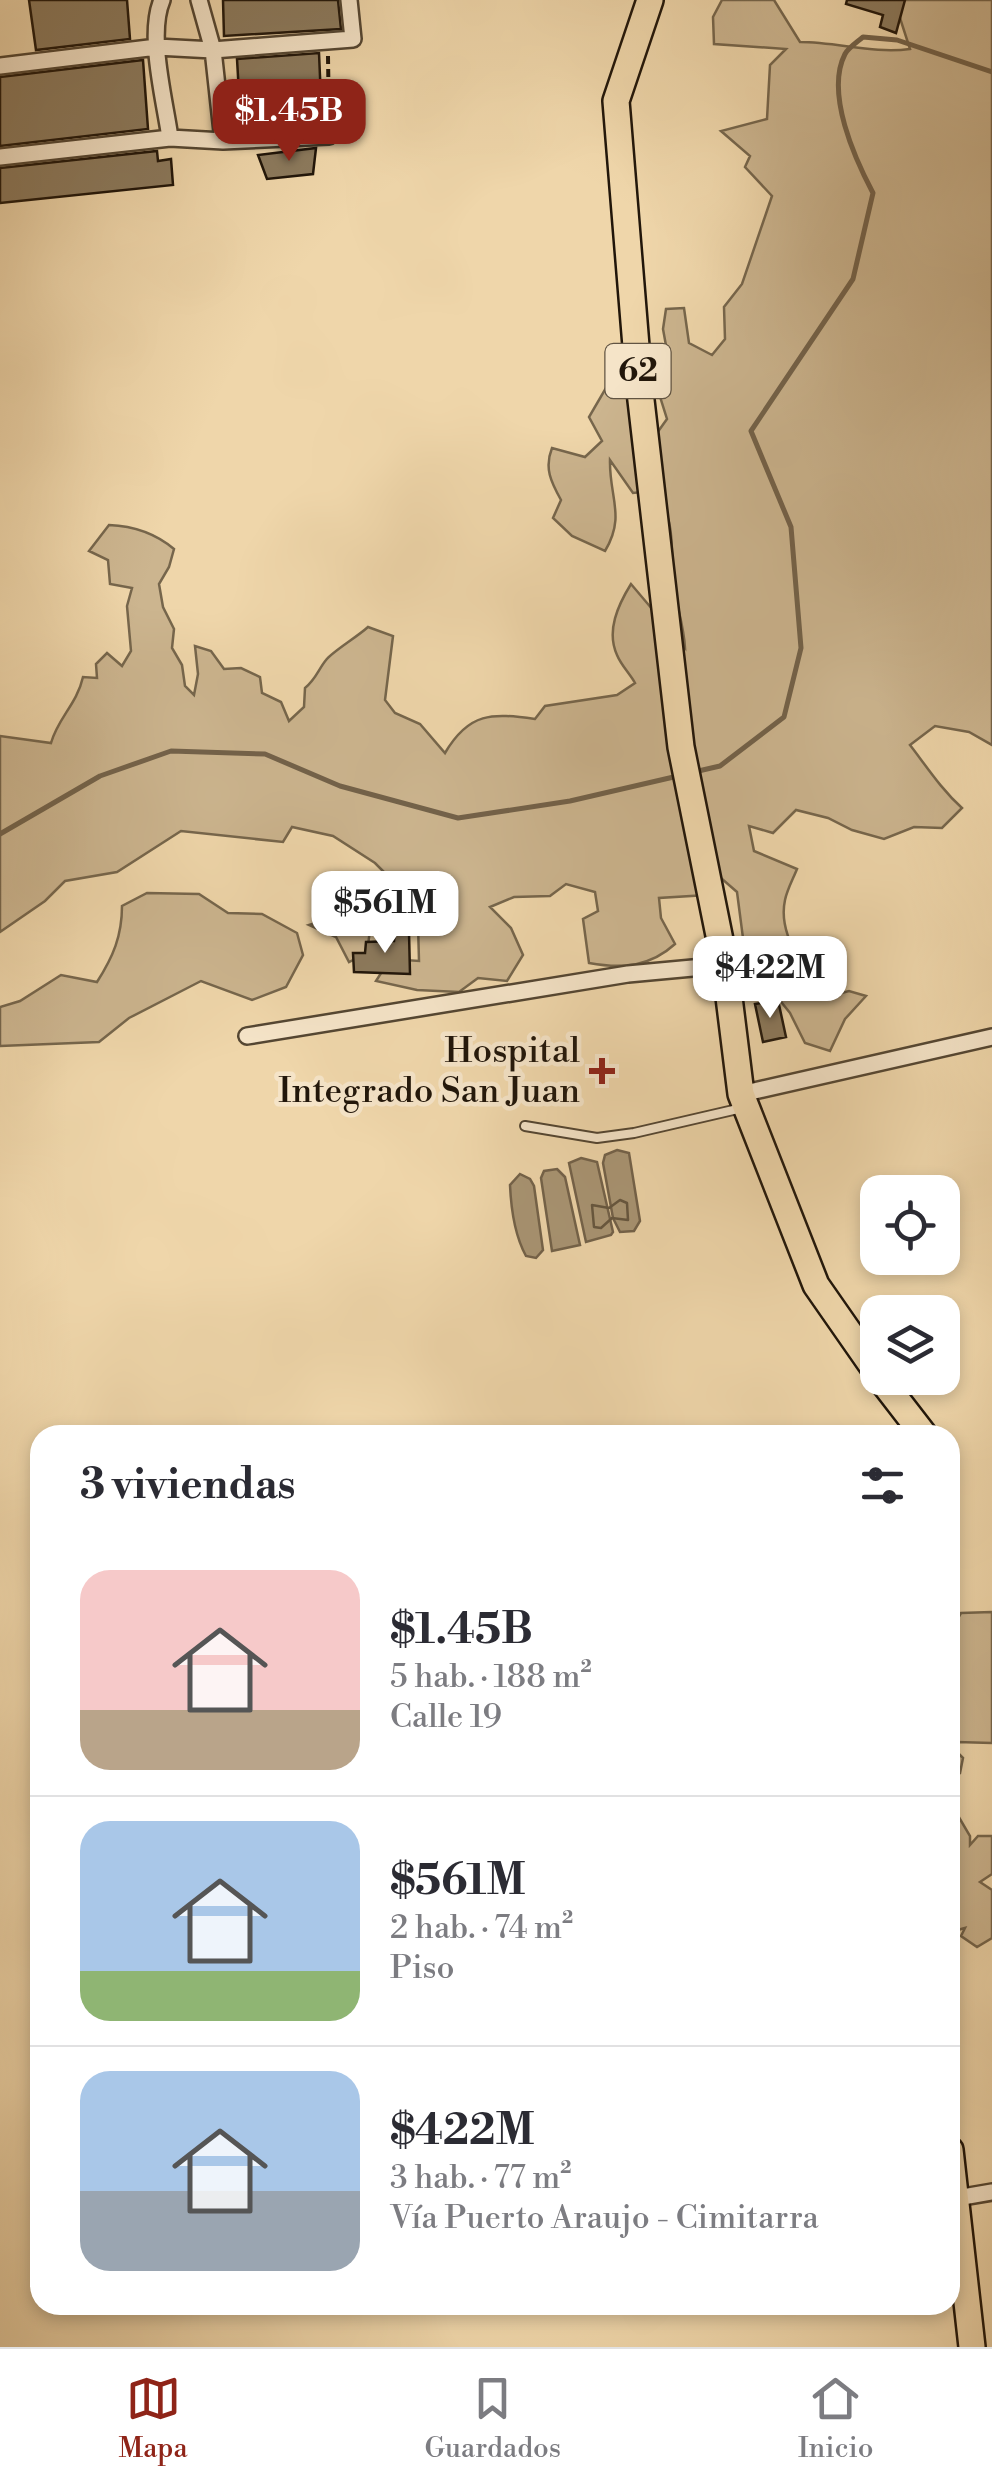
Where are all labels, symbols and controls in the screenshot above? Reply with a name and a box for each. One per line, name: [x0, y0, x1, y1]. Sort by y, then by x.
pin: $1.45B: [208, 79, 370, 164]
text: $1.45B: [235, 91, 343, 131]
road number: 62: [606, 344, 670, 398]
pin: $561M: [315, 871, 455, 956]
text: $561M: [333, 883, 437, 923]
pin: $422M: [700, 936, 840, 1021]
text: $422M: [715, 948, 825, 988]
place label: Hospital Integrado San Juan: [278, 1030, 580, 1113]
marker: Hospital Integrado San Juan: [589, 1058, 615, 1084]
map controls: [860, 1175, 960, 1395]
button: locate: [860, 1175, 960, 1275]
button: layers: [860, 1295, 960, 1395]
icon: filters: [855, 1458, 910, 1513]
text: 3 viviendas: [80, 1459, 296, 1512]
text: $1.45B: [390, 1604, 533, 1657]
icon: home: [160, 1610, 280, 1730]
text: 5 hab. · 188 m²: [390, 1657, 592, 1697]
text: Calle 19: [390, 1697, 502, 1737]
text: $561M: [390, 1855, 525, 1908]
icon: home: [160, 1861, 280, 1981]
text: 2 hab. · 74 m²: [390, 1908, 573, 1948]
text: Piso: [390, 1948, 454, 1988]
text: $422M: [390, 2105, 535, 2158]
icon: home: [160, 2111, 280, 2231]
text: 3 hab. · 77 m²: [390, 2158, 572, 2198]
text: Vía Puerto Araujo - Cimitarra: [390, 2198, 819, 2238]
tab: Mapa: [118, 2371, 188, 2466]
tab: Guardados: [424, 2371, 561, 2466]
tab: Inicio: [798, 2371, 874, 2466]

